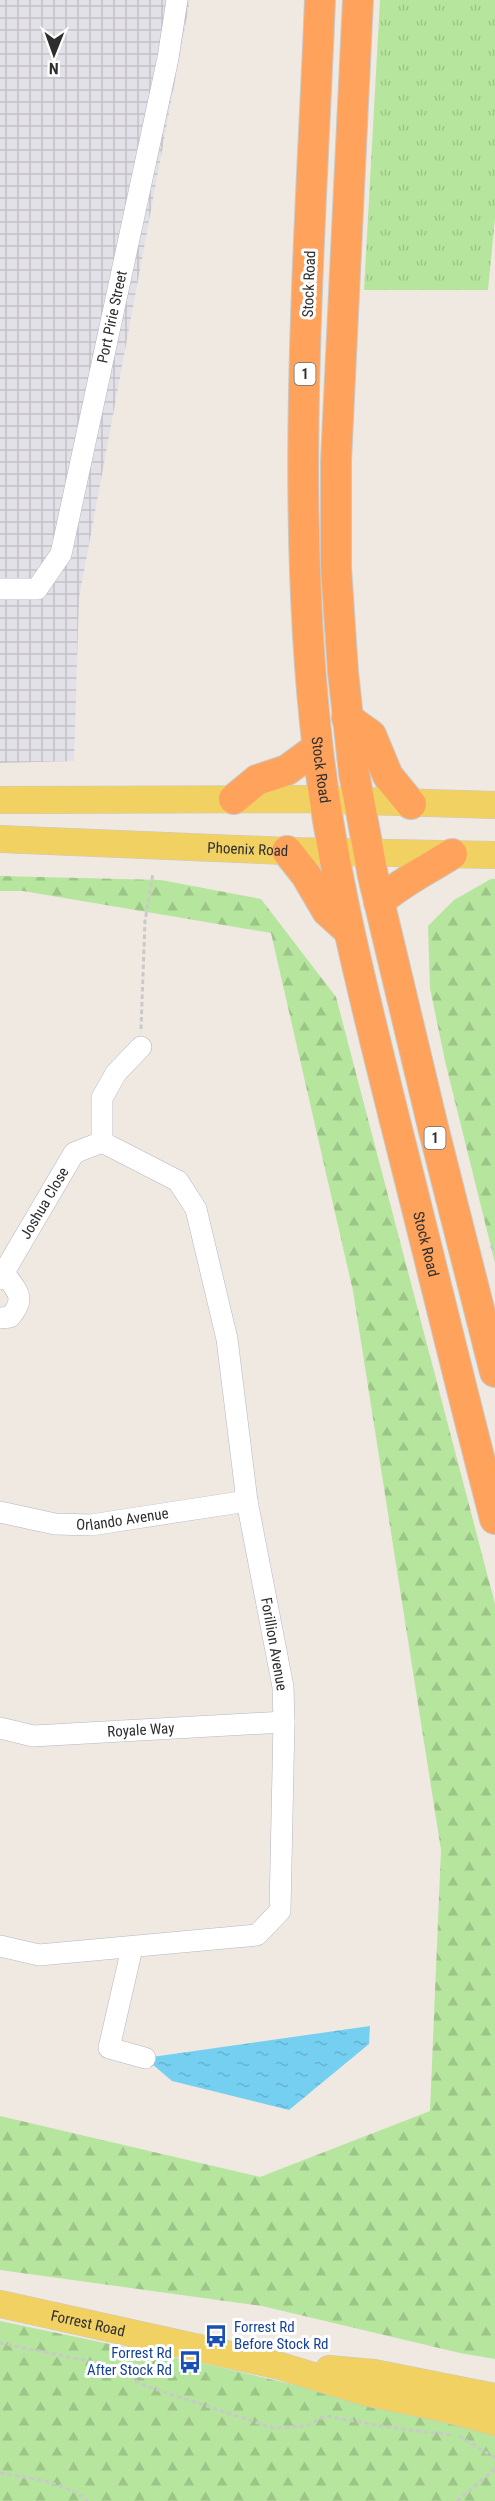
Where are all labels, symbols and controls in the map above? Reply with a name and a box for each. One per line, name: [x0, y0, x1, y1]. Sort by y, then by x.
north arrow: [24, 24, 84, 84]
text: N: [49, 59, 59, 78]
street label: Stock Road: [299, 250, 319, 318]
street label: Port Pirie Street: [93, 269, 131, 365]
road number: 1: [294, 363, 316, 385]
street label: Stock Road: [308, 736, 334, 804]
street label: Phoenix Road: [207, 839, 289, 860]
road number: 1: [424, 1127, 446, 1149]
street label: Joshua Close: [17, 1164, 73, 1242]
street label: Stock Road: [409, 1210, 443, 1279]
street label: Orlando Avenue: [76, 1504, 170, 1534]
street label: Forillion Avenue: [257, 1596, 291, 1692]
street label: Royale Way: [107, 1719, 175, 1741]
street label: Forrest Road: [49, 2307, 127, 2340]
place label: Forrest Rd Before Stock Rd: [234, 2318, 329, 2353]
bus stop icon: Forrest Rd Before Stock Rd: [203, 2323, 229, 2349]
place label: Forrest Rd After Stock Rd: [87, 2344, 172, 2379]
bus stop icon: Forrest Rd After Stock Rd: [177, 2349, 203, 2375]

